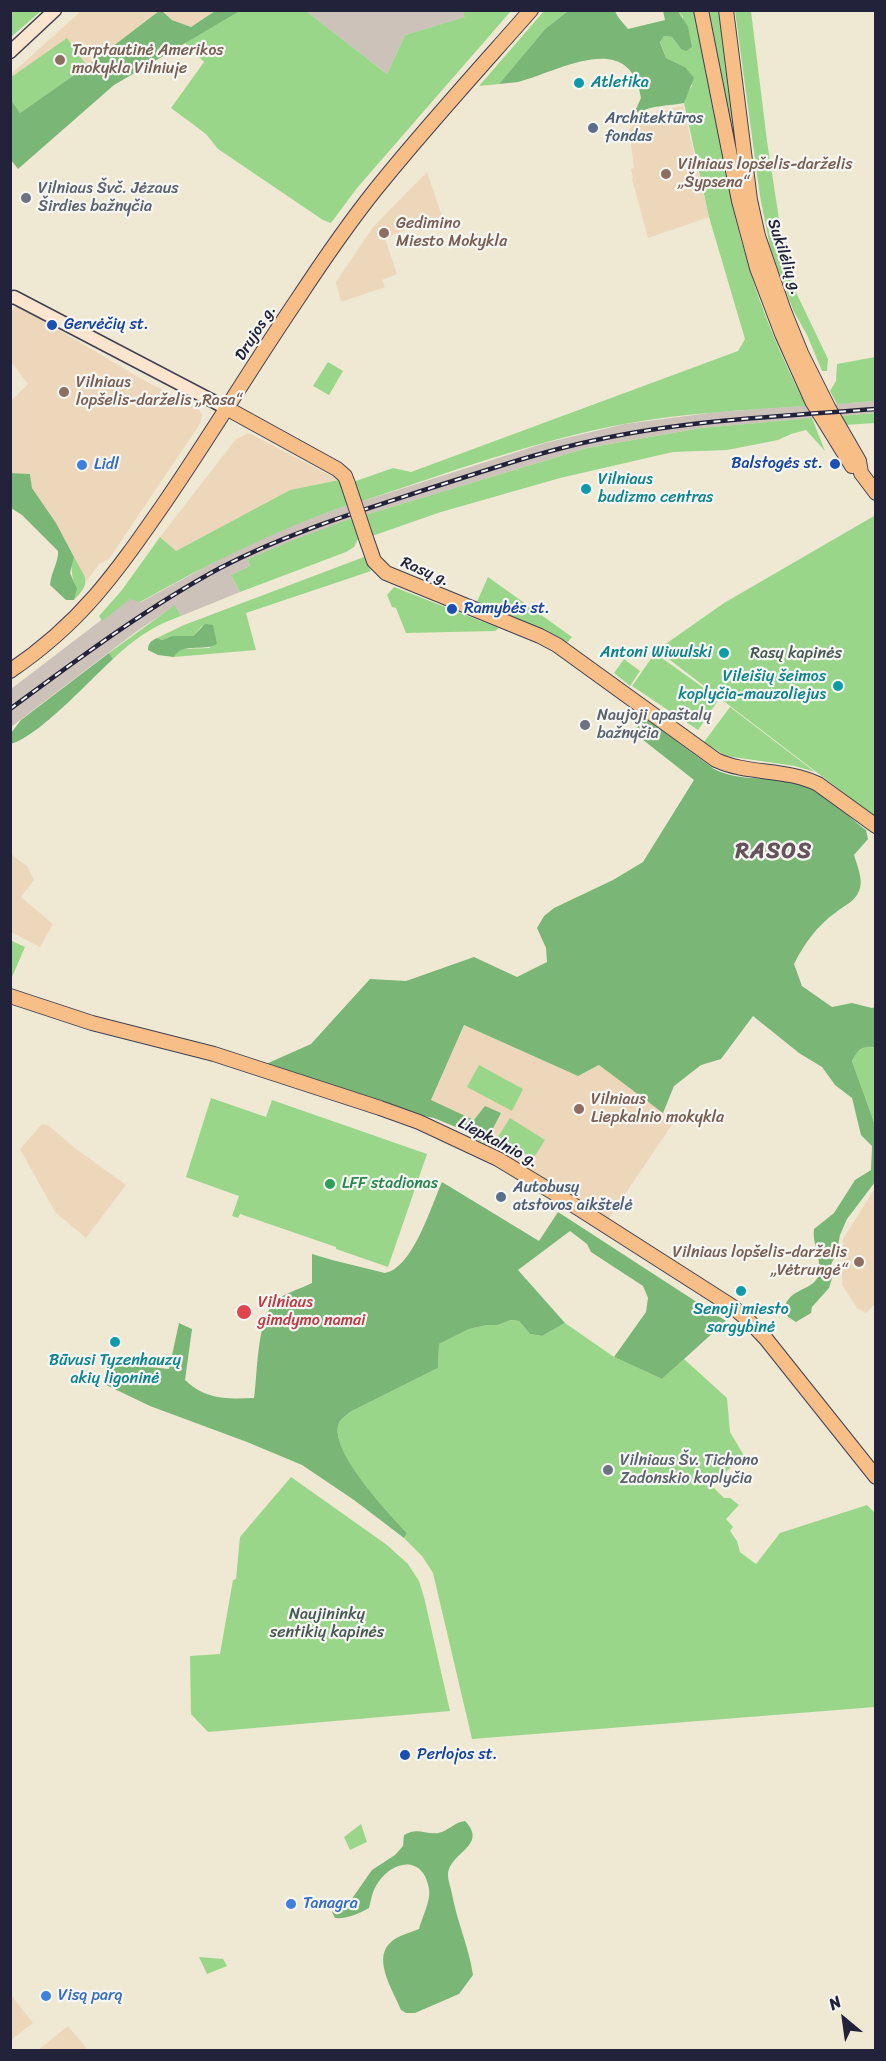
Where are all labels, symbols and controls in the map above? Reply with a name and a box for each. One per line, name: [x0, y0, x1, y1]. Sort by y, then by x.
place label: Tarptautinė Amerikos mokykla Vilniuje: [72, 41, 224, 79]
marker: Tarptautinė Amerikos mokykla Vilniuje: [53, 53, 67, 67]
place label: Atletika: [591, 73, 649, 93]
marker: Atletika: [572, 76, 586, 90]
place label: Architektūros fondas: [605, 109, 703, 147]
marker: Architektūros fondas: [586, 121, 600, 135]
place label: Vilniaus lopšelis-darželis „Šypsena“: [678, 155, 853, 193]
marker: Vilniaus lopšelis-darželis „Šypsena“: [659, 167, 673, 181]
place label: Vilniaus Švč. Jėzaus Širdies bažnyčia: [38, 179, 179, 217]
marker: Vilniaus Švč. Jėzaus Širdies bažnyčia: [19, 191, 33, 205]
place label: Gedimino Miesto Mokykla: [396, 214, 507, 252]
street label: Sukilėlių g.: [763, 216, 805, 298]
marker: Gedimino Miesto Mokykla: [377, 226, 391, 240]
street label: Drujos g.: [232, 302, 280, 364]
place label: Gervėčių st.: [64, 315, 149, 335]
marker: Gervėčių st.: [45, 318, 59, 332]
place label: Vilniaus lopšelis-darželis „Rasa“: [76, 373, 242, 411]
marker: Vilniaus lopšelis-darželis „Rasa“: [57, 385, 71, 399]
place label: Balstogės st.: [731, 454, 823, 474]
place label: Lidl: [94, 455, 119, 475]
marker: Balstogės st.: [828, 457, 842, 471]
marker: Lidl: [75, 458, 89, 472]
place label: Vilniaus budizmo centras: [598, 470, 713, 508]
marker: Vilniaus budizmo centras: [579, 482, 593, 496]
street label: Rasų g.: [398, 553, 452, 591]
place label: Ramybės st.: [464, 599, 550, 619]
marker: Ramybės st.: [445, 602, 459, 616]
place label: Antoni Wiwulski: [600, 643, 712, 663]
park label: Rasų kapinės: [750, 644, 842, 664]
marker: Antoni Wiwulski: [717, 646, 731, 660]
place label: Vileišių šeimos koplyčia-mauzoliejus: [678, 667, 826, 705]
marker: Vileišių šeimos koplyčia-mauzoliejus: [831, 679, 845, 693]
place label: Naujoji apaštalų bažnyčia: [597, 706, 712, 744]
marker: Naujoji apaštalų bažnyčia: [578, 718, 592, 732]
district label: RASOS: [736, 839, 812, 865]
place label: Vilniaus Liepkalnio mokykla: [591, 1090, 724, 1128]
marker: Vilniaus Liepkalnio mokykla: [572, 1102, 586, 1116]
street label: Liepkalnio g.: [455, 1114, 541, 1172]
place label: LFF stadionas: [342, 1174, 438, 1194]
marker: LFF stadionas: [323, 1177, 337, 1191]
place label: Autobusų atstovos aikštelė: [513, 1178, 633, 1216]
marker: Autobusų atstovos aikštelė: [494, 1190, 508, 1204]
place label: Vilniaus lopšelis-darželis „Vėtrungė“: [672, 1243, 847, 1281]
marker: Vilniaus lopšelis-darželis „Vėtrungė“: [852, 1255, 866, 1269]
marker: Senoji miesto sargybinė: [734, 1284, 748, 1298]
place label: Vilniaus gimdymo namai: [258, 1293, 365, 1331]
place label: Senoji miesto sargybinė: [693, 1300, 789, 1338]
marker: Vilniaus gimdymo namai: [235, 1303, 253, 1321]
marker: Būvusi Tyzenhauzų akių ligoninė: [108, 1335, 122, 1349]
place label: Būvusi Tyzenhauzų akių ligoninė: [49, 1351, 181, 1389]
place label: Vilniaus Šv. Tichono Zadonskio koplyčia: [620, 1451, 758, 1489]
marker: Vilniaus Šv. Tichono Zadonskio koplyčia: [601, 1463, 615, 1477]
park label: Naujininkų sentikių kapinės: [270, 1605, 384, 1643]
place label: Perlojos st.: [417, 1745, 497, 1765]
marker: Perlojos st.: [398, 1748, 412, 1762]
place label: Tanagra: [303, 1894, 358, 1914]
marker: Tanagra: [284, 1897, 298, 1911]
place label: Visą parą: [58, 1986, 123, 2006]
text: N: [823, 1987, 847, 2018]
marker: Visą parą: [39, 1989, 53, 2003]
north arrow: [814, 1989, 874, 2049]

